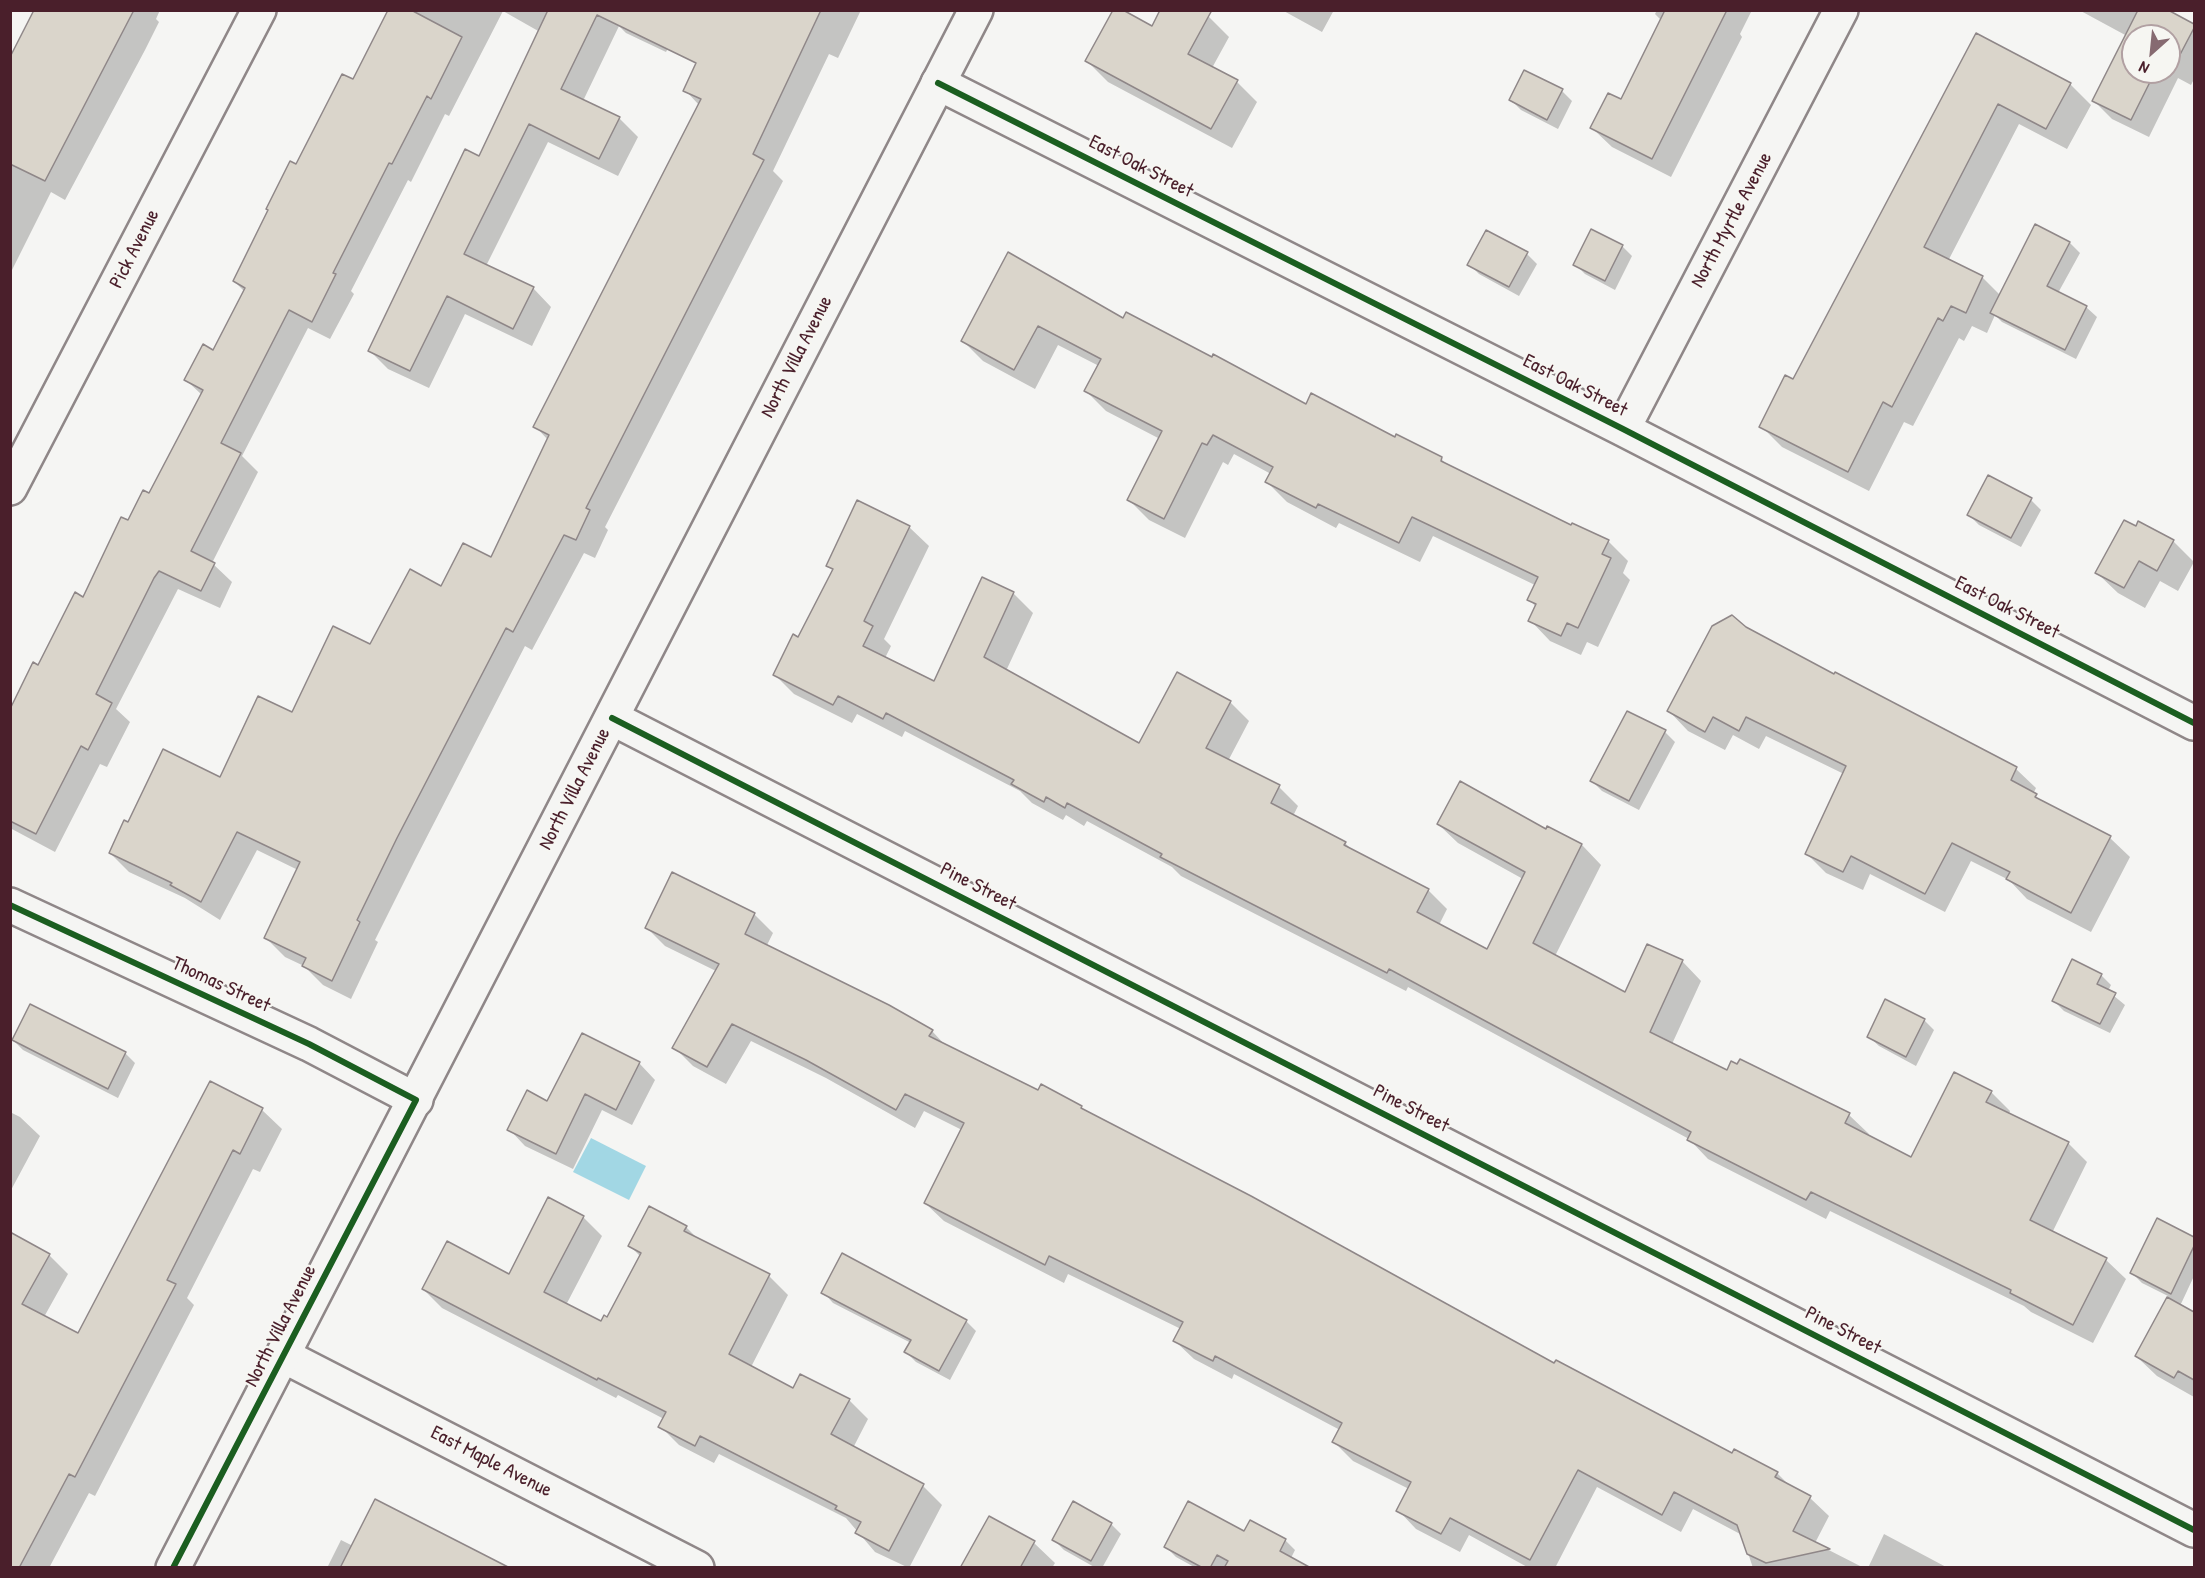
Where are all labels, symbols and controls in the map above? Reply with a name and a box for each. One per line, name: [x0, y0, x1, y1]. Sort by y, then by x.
north arrow: [2121, 24, 2181, 84]
text: N: [2135, 57, 2153, 80]
street label: East Oak Street: [1085, 130, 1197, 204]
street label: North Myrtle Avenue: [1686, 148, 1778, 292]
street label: Pick Avenue: [105, 205, 165, 293]
street label: North Villa Avenue: [756, 292, 838, 422]
street label: East Oak Street: [1519, 349, 1631, 423]
street label: East Oak Street: [1951, 571, 2063, 645]
street label: North Villa Avenue: [534, 724, 616, 854]
street label: Pine Street: [936, 858, 1020, 916]
street label: Thomas Street: [168, 952, 274, 1018]
street label: Pine Street: [1369, 1080, 1453, 1138]
street label: North Villa Avenue: [240, 1261, 322, 1391]
street label: Pine Street: [1801, 1302, 1885, 1360]
street label: East Maple Avenue: [426, 1421, 556, 1503]

